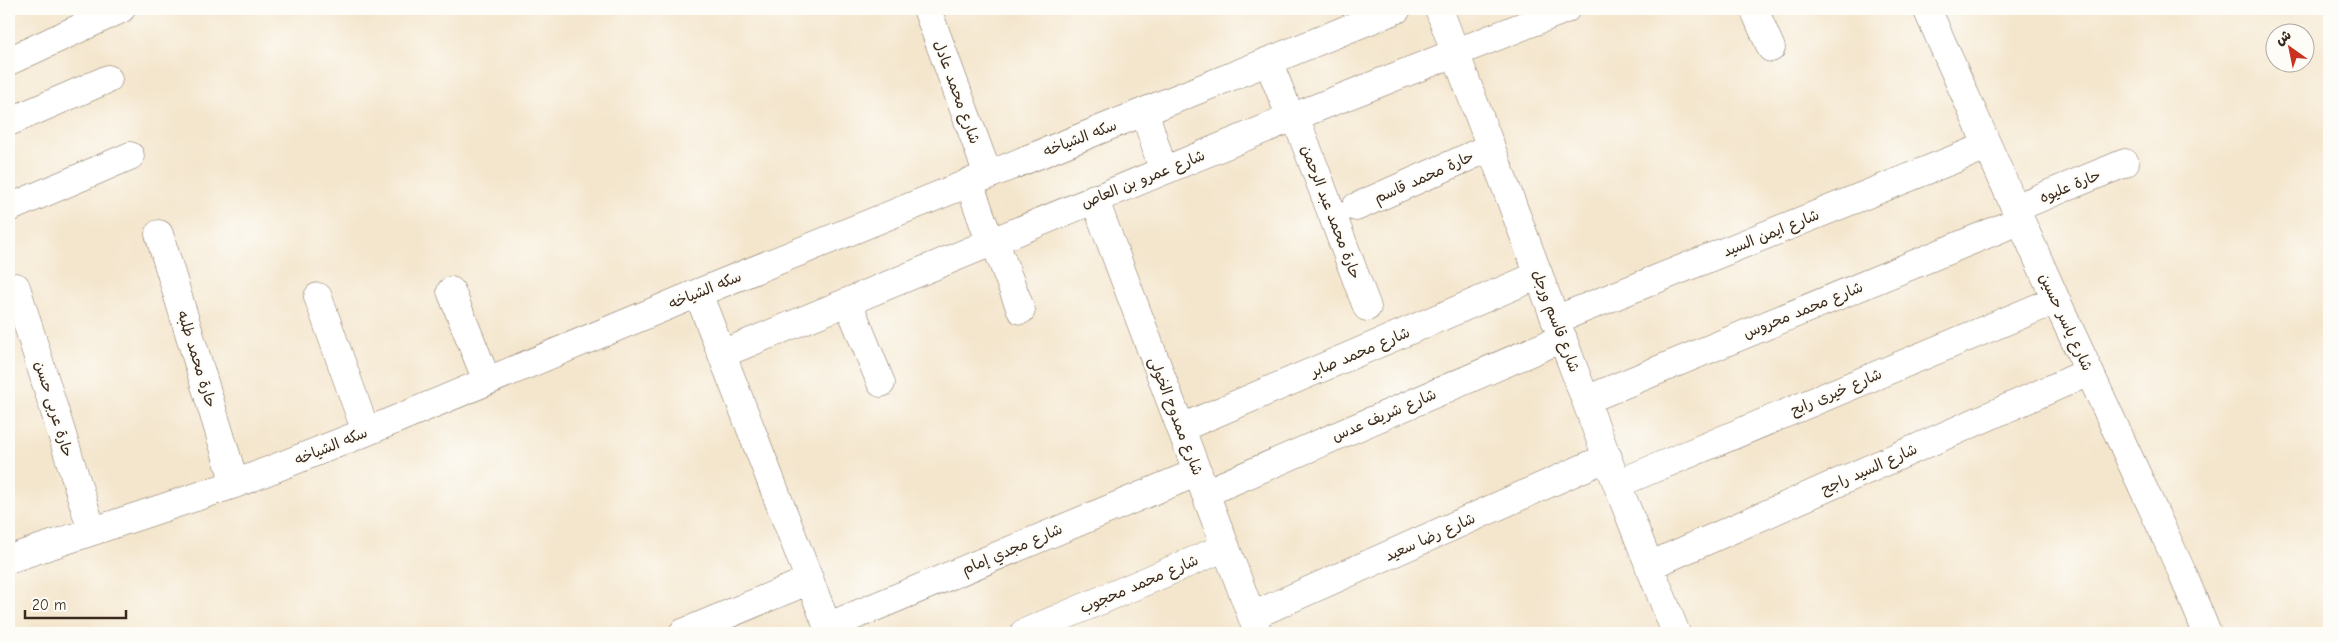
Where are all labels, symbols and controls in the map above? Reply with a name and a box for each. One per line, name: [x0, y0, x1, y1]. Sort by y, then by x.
north arrow: [2266, 22, 2316, 72]
text: ش: [2272, 26, 2294, 49]
street label: شارع محمد عادل: [929, 38, 984, 147]
street label: سكه الشياخه: [1041, 116, 1119, 160]
street label: حارة محمد عبد الرحمن: [1297, 143, 1365, 281]
street label: شارع عمرو بن العاص: [1079, 146, 1208, 213]
street label: حارة محمد قاسم: [1371, 147, 1478, 210]
street label: حارة عليوه: [2037, 166, 2103, 206]
street label: شارع ايمن السيد: [1720, 206, 1822, 261]
street label: سكه الشياخه: [666, 267, 744, 313]
street label: شارع قاسم ورجل: [1525, 267, 1584, 376]
street label: شارع ياسر حسين: [2035, 270, 2097, 374]
street label: شارع محمد محروس: [1741, 278, 1866, 343]
street label: حارة محمد طلبه: [174, 308, 220, 410]
street label: شارع محمد صابر: [1306, 323, 1413, 383]
street label: شارع ممدوح الخولى: [1144, 354, 1207, 478]
street label: حارة عربى حسن: [30, 359, 77, 460]
street label: شارع خيرى رابح: [1787, 365, 1885, 420]
street label: شارع شريف عدس: [1329, 385, 1439, 446]
street label: سكه الشياخه: [292, 423, 370, 469]
street label: شارع السيد راجح: [1818, 440, 1920, 499]
street label: شارع رضا سعيد: [1382, 509, 1478, 566]
street label: شارع مجدي إمام: [959, 520, 1066, 580]
street label: شارع محمد محجوب: [1077, 551, 1201, 618]
scale bar: [25, 587, 126, 619]
text: 20 m: [32, 596, 66, 614]

